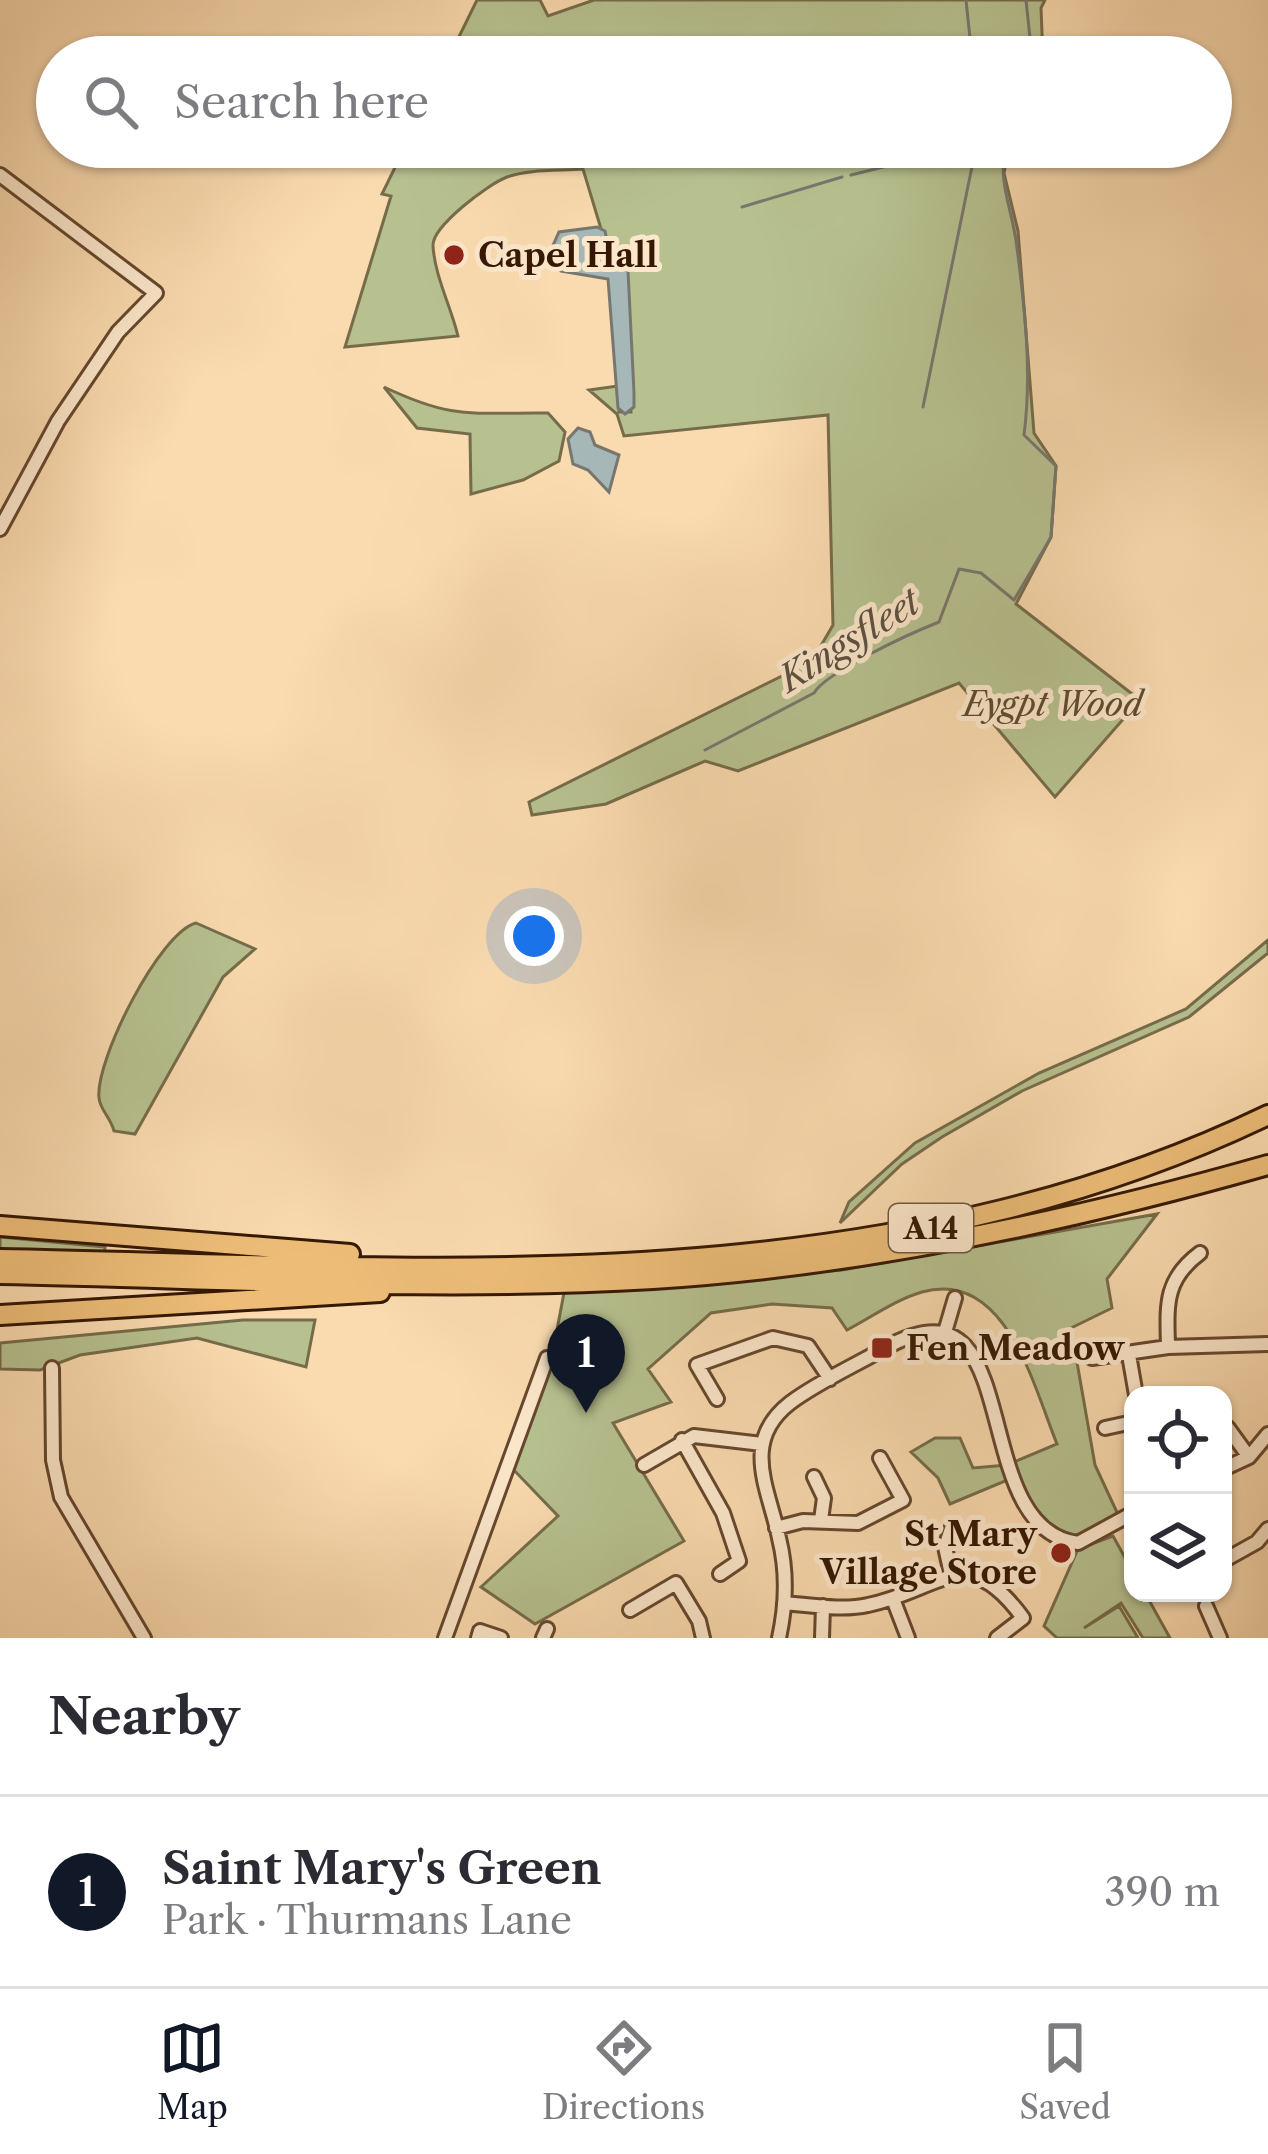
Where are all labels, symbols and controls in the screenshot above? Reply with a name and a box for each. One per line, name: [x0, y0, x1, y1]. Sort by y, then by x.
search box: [36, 36, 1232, 168]
icon: search: [78, 69, 144, 135]
text: Search here: [174, 74, 429, 130]
place label: Capel Hall: [478, 235, 658, 276]
marker: Capel Hall: [441, 242, 467, 268]
water label: Kingsfleet: [768, 578, 930, 702]
park label: Eygpt Wood: [960, 684, 1146, 725]
your location: [504, 906, 564, 966]
road number: A14: [889, 1204, 973, 1252]
pin: 1: [547, 1314, 625, 1413]
place label: Fen Meadow: [906, 1328, 1126, 1369]
marker: Fen Meadow: [869, 1335, 895, 1361]
map controls: [1124, 1386, 1232, 1602]
button: locate: [1124, 1386, 1232, 1494]
button: layers: [1124, 1494, 1232, 1602]
place label: St Mary Village Store: [819, 1514, 1038, 1593]
marker: St Mary Village Store: [1048, 1540, 1074, 1566]
text: Nearby: [48, 1685, 240, 1747]
text: Saint Mary's Green: [162, 1840, 602, 1896]
text: 1: [78, 1868, 96, 1916]
text: 390 m: [1104, 1868, 1220, 1916]
text: Park · Thurmans Lane: [162, 1896, 572, 1944]
tab: Map: [157, 2015, 228, 2128]
tab: Directions: [542, 2015, 705, 2128]
tab: Saved: [1019, 2015, 1111, 2128]

